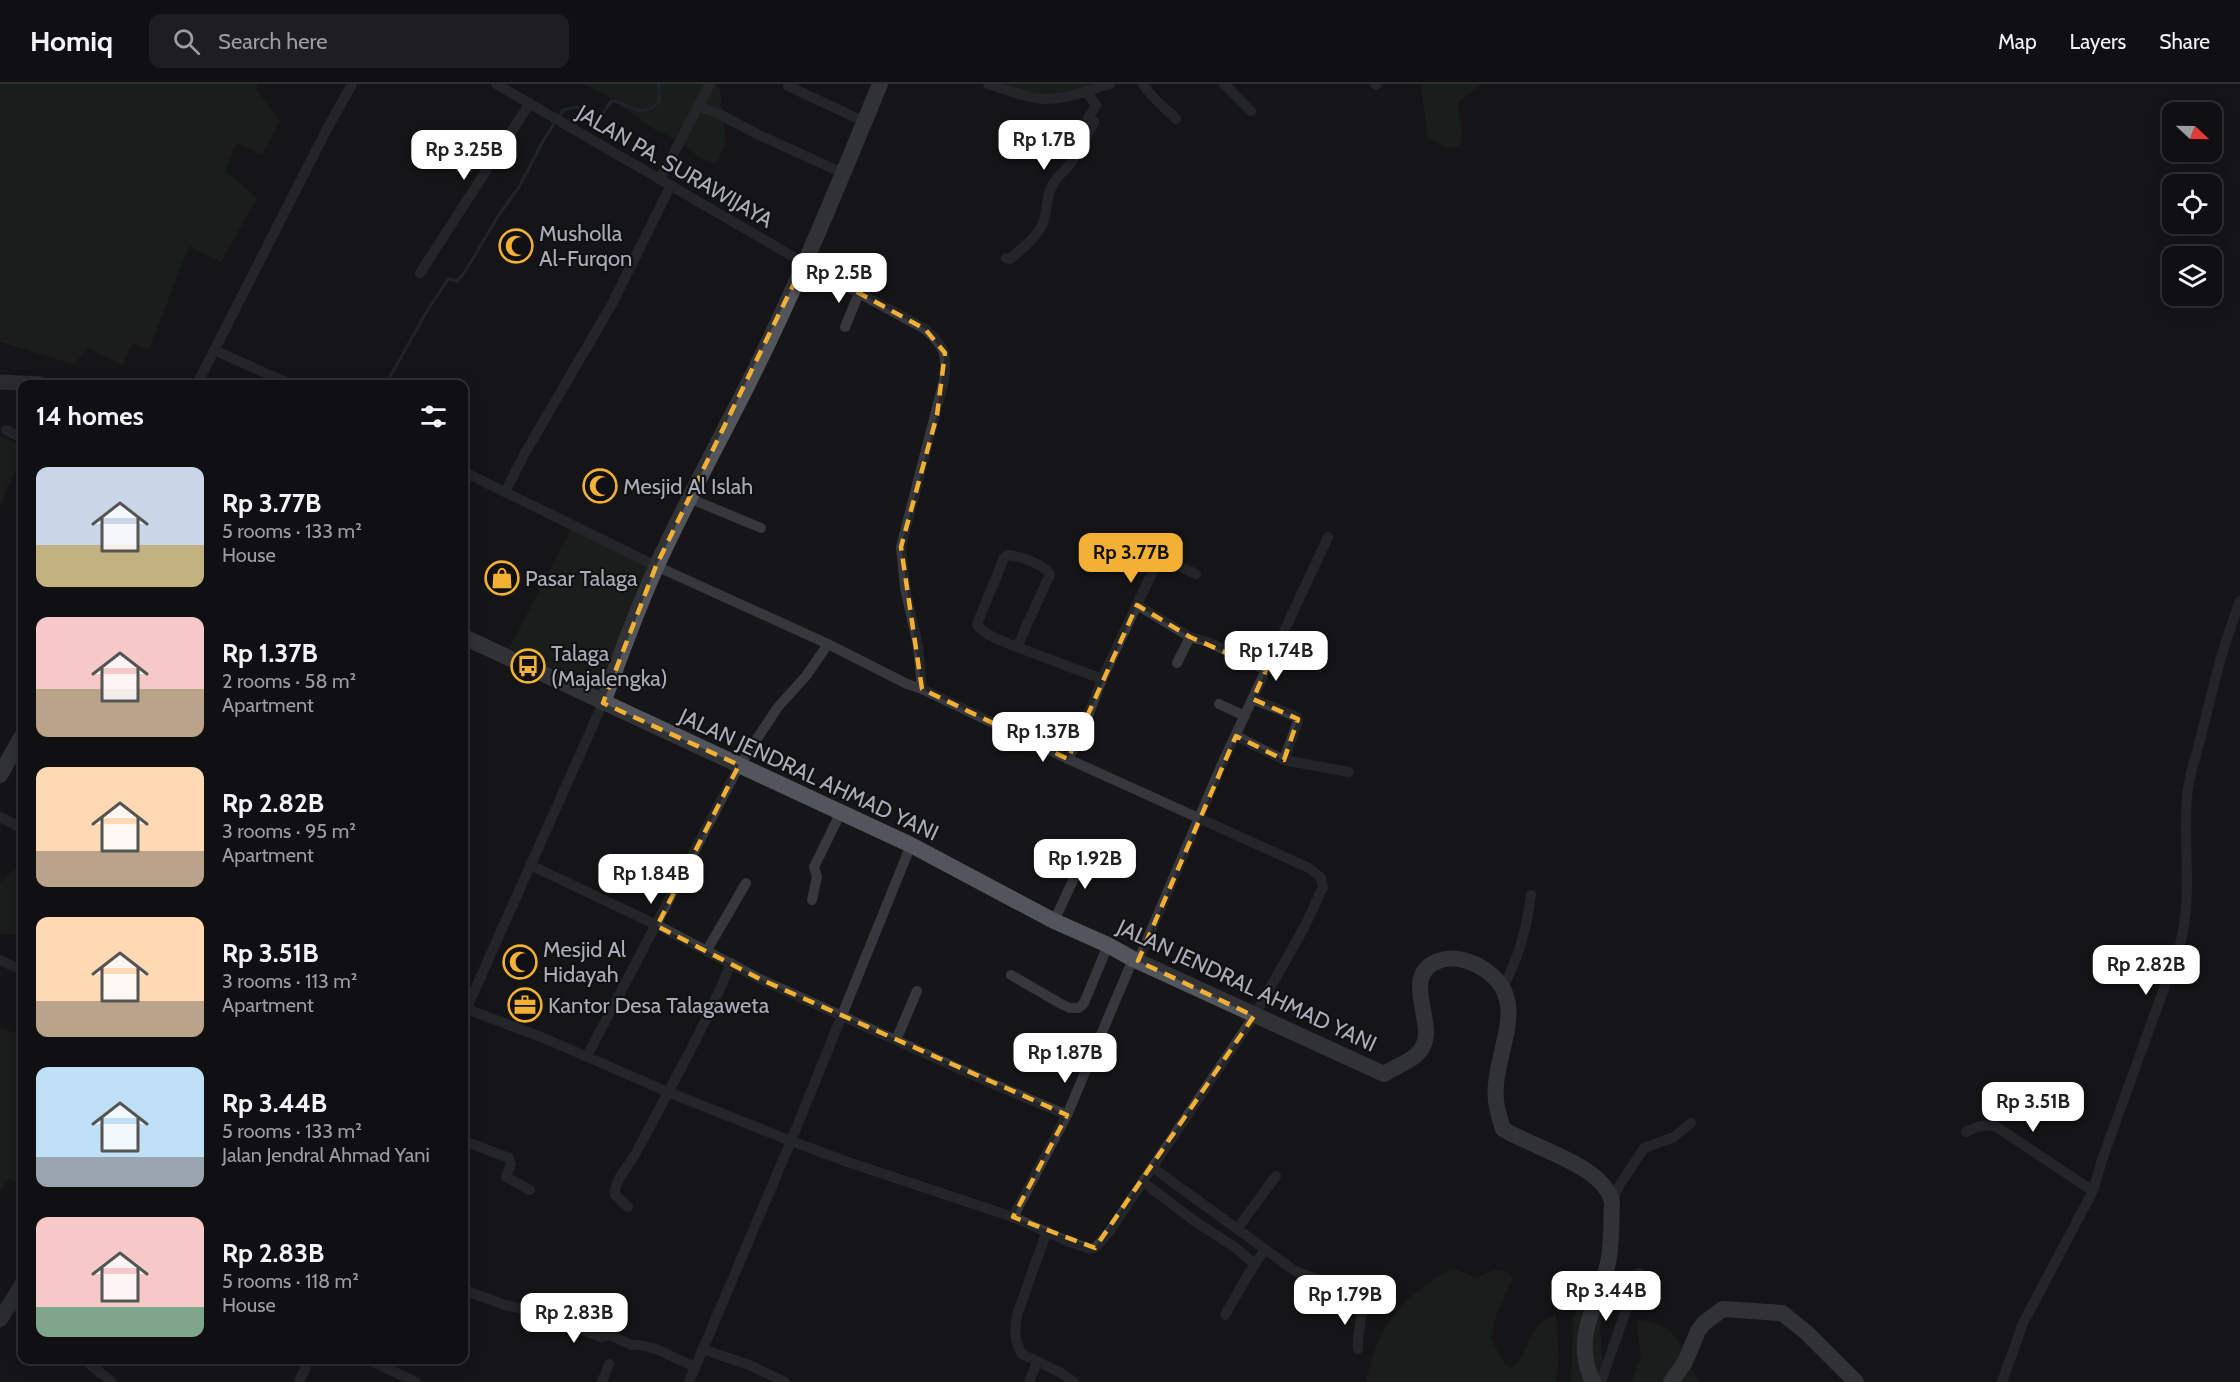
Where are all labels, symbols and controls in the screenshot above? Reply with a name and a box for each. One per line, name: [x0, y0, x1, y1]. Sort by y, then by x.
search box: [149, 14, 569, 68]
text: Homiq: [30, 24, 113, 58]
icon: search: [170, 25, 203, 58]
text: Search here: [218, 28, 327, 55]
text: Map: [1998, 29, 2037, 54]
text: Layers: [2070, 29, 2126, 54]
text: Share: [2159, 29, 2210, 54]
street label: JALAN PA. SURAWIJAYA: [571, 99, 778, 234]
north arrow: [2162, 102, 2222, 162]
map controls: [2162, 102, 2222, 306]
pin: Rp 1.7B: [989, 120, 1099, 171]
text: Rp 1.7B: [1013, 127, 1075, 151]
pin: Rp 3.25B: [402, 130, 526, 181]
text: Rp 3.25B: [425, 137, 503, 161]
button: locate: [2162, 174, 2222, 234]
place label: Musholla Al-Furqon: [539, 220, 632, 272]
mosque icon: Musholla Al-Furqon: [498, 228, 534, 264]
button: layers: [2162, 246, 2222, 306]
pin: Rp 2.5B: [784, 253, 894, 304]
text: Rp 2.5B: [806, 260, 872, 284]
text: 14 homes: [36, 400, 144, 432]
icon: filters: [417, 400, 450, 433]
mosque icon: Mesjid Al Islah: [582, 468, 618, 504]
place label: Mesjid Al Islah: [623, 473, 753, 500]
text: Rp 3.77B: [222, 487, 321, 519]
icon: home: [84, 491, 156, 563]
text: 5 rooms · 133 m²: [222, 519, 362, 543]
pin: Rp 3.77B: [1069, 533, 1193, 584]
text: Rp 3.77B: [1093, 540, 1169, 564]
text: House: [222, 543, 276, 567]
shop icon: Pasar Talaga: [484, 560, 520, 596]
place label: Pasar Talaga: [525, 565, 638, 592]
pin: Rp 1.74B: [1214, 631, 1338, 682]
text: Rp 1.37B: [222, 637, 318, 669]
text: Rp 1.74B: [1239, 638, 1313, 662]
place label: Talaga (Majalengka): [551, 640, 668, 692]
icon: home: [84, 641, 156, 713]
bus stop icon: Talaga (Majalengka): [510, 648, 546, 684]
text: 2 rooms · 58 m²: [222, 669, 356, 693]
text: Apartment: [222, 693, 314, 717]
street label: JALAN JENDRAL AHMAD YANI: [674, 702, 943, 847]
pin: Rp 1.37B: [981, 712, 1105, 763]
text: Rp 1.37B: [1006, 719, 1080, 743]
text: Rp 2.82B: [222, 787, 324, 819]
icon: home: [84, 791, 156, 863]
text: 3 rooms · 95 m²: [222, 819, 356, 843]
pin: Rp 1.92B: [1023, 839, 1147, 890]
text: Apartment: [222, 843, 314, 867]
text: Rp 1.92B: [1048, 846, 1122, 870]
pin: Rp 1.84B: [589, 854, 713, 905]
text: Rp 1.84B: [612, 861, 690, 885]
street label: JALAN JENDRAL AHMAD YANI: [1112, 913, 1381, 1058]
place label: Mesjid Al Hidayah: [543, 936, 627, 988]
text: Rp 3.51B: [222, 937, 318, 969]
icon: home: [84, 941, 156, 1013]
mosque icon: Mesjid Al Hidayah: [502, 944, 538, 980]
pin: Rp 2.82B: [2084, 945, 2208, 996]
text: Rp 2.82B: [2107, 952, 2185, 976]
text: 3 rooms · 113 m²: [222, 969, 358, 993]
office icon: Kantor Desa Talagaweta: [507, 987, 543, 1023]
place label: Kantor Desa Talagaweta: [548, 992, 770, 1019]
text: Apartment: [222, 993, 314, 1017]
pin: Rp 1.87B: [1003, 1033, 1127, 1084]
text: Rp 1.87B: [1028, 1040, 1102, 1064]
pin: Rp 3.51B: [1971, 1082, 2095, 1133]
text: Rp 3.44B: [222, 1087, 327, 1119]
text: Rp 3.51B: [1996, 1089, 2070, 1113]
icon: home: [84, 1091, 156, 1163]
text: 5 rooms · 133 m²: [222, 1119, 362, 1143]
text: Jalan Jendral Ahmad Yani: [222, 1143, 430, 1167]
text: Rp 2.83B: [222, 1237, 324, 1269]
icon: home: [84, 1241, 156, 1313]
text: 5 rooms · 118 m²: [222, 1269, 359, 1293]
pin: Rp 3.44B: [1544, 1271, 1668, 1322]
pin: Rp 1.79B: [1283, 1275, 1407, 1326]
text: Rp 3.44B: [1566, 1278, 1646, 1302]
text: Rp 1.79B: [1308, 1282, 1382, 1306]
text: House: [222, 1293, 276, 1317]
pin: Rp 2.83B: [512, 1293, 636, 1344]
text: Rp 2.83B: [535, 1300, 613, 1324]

